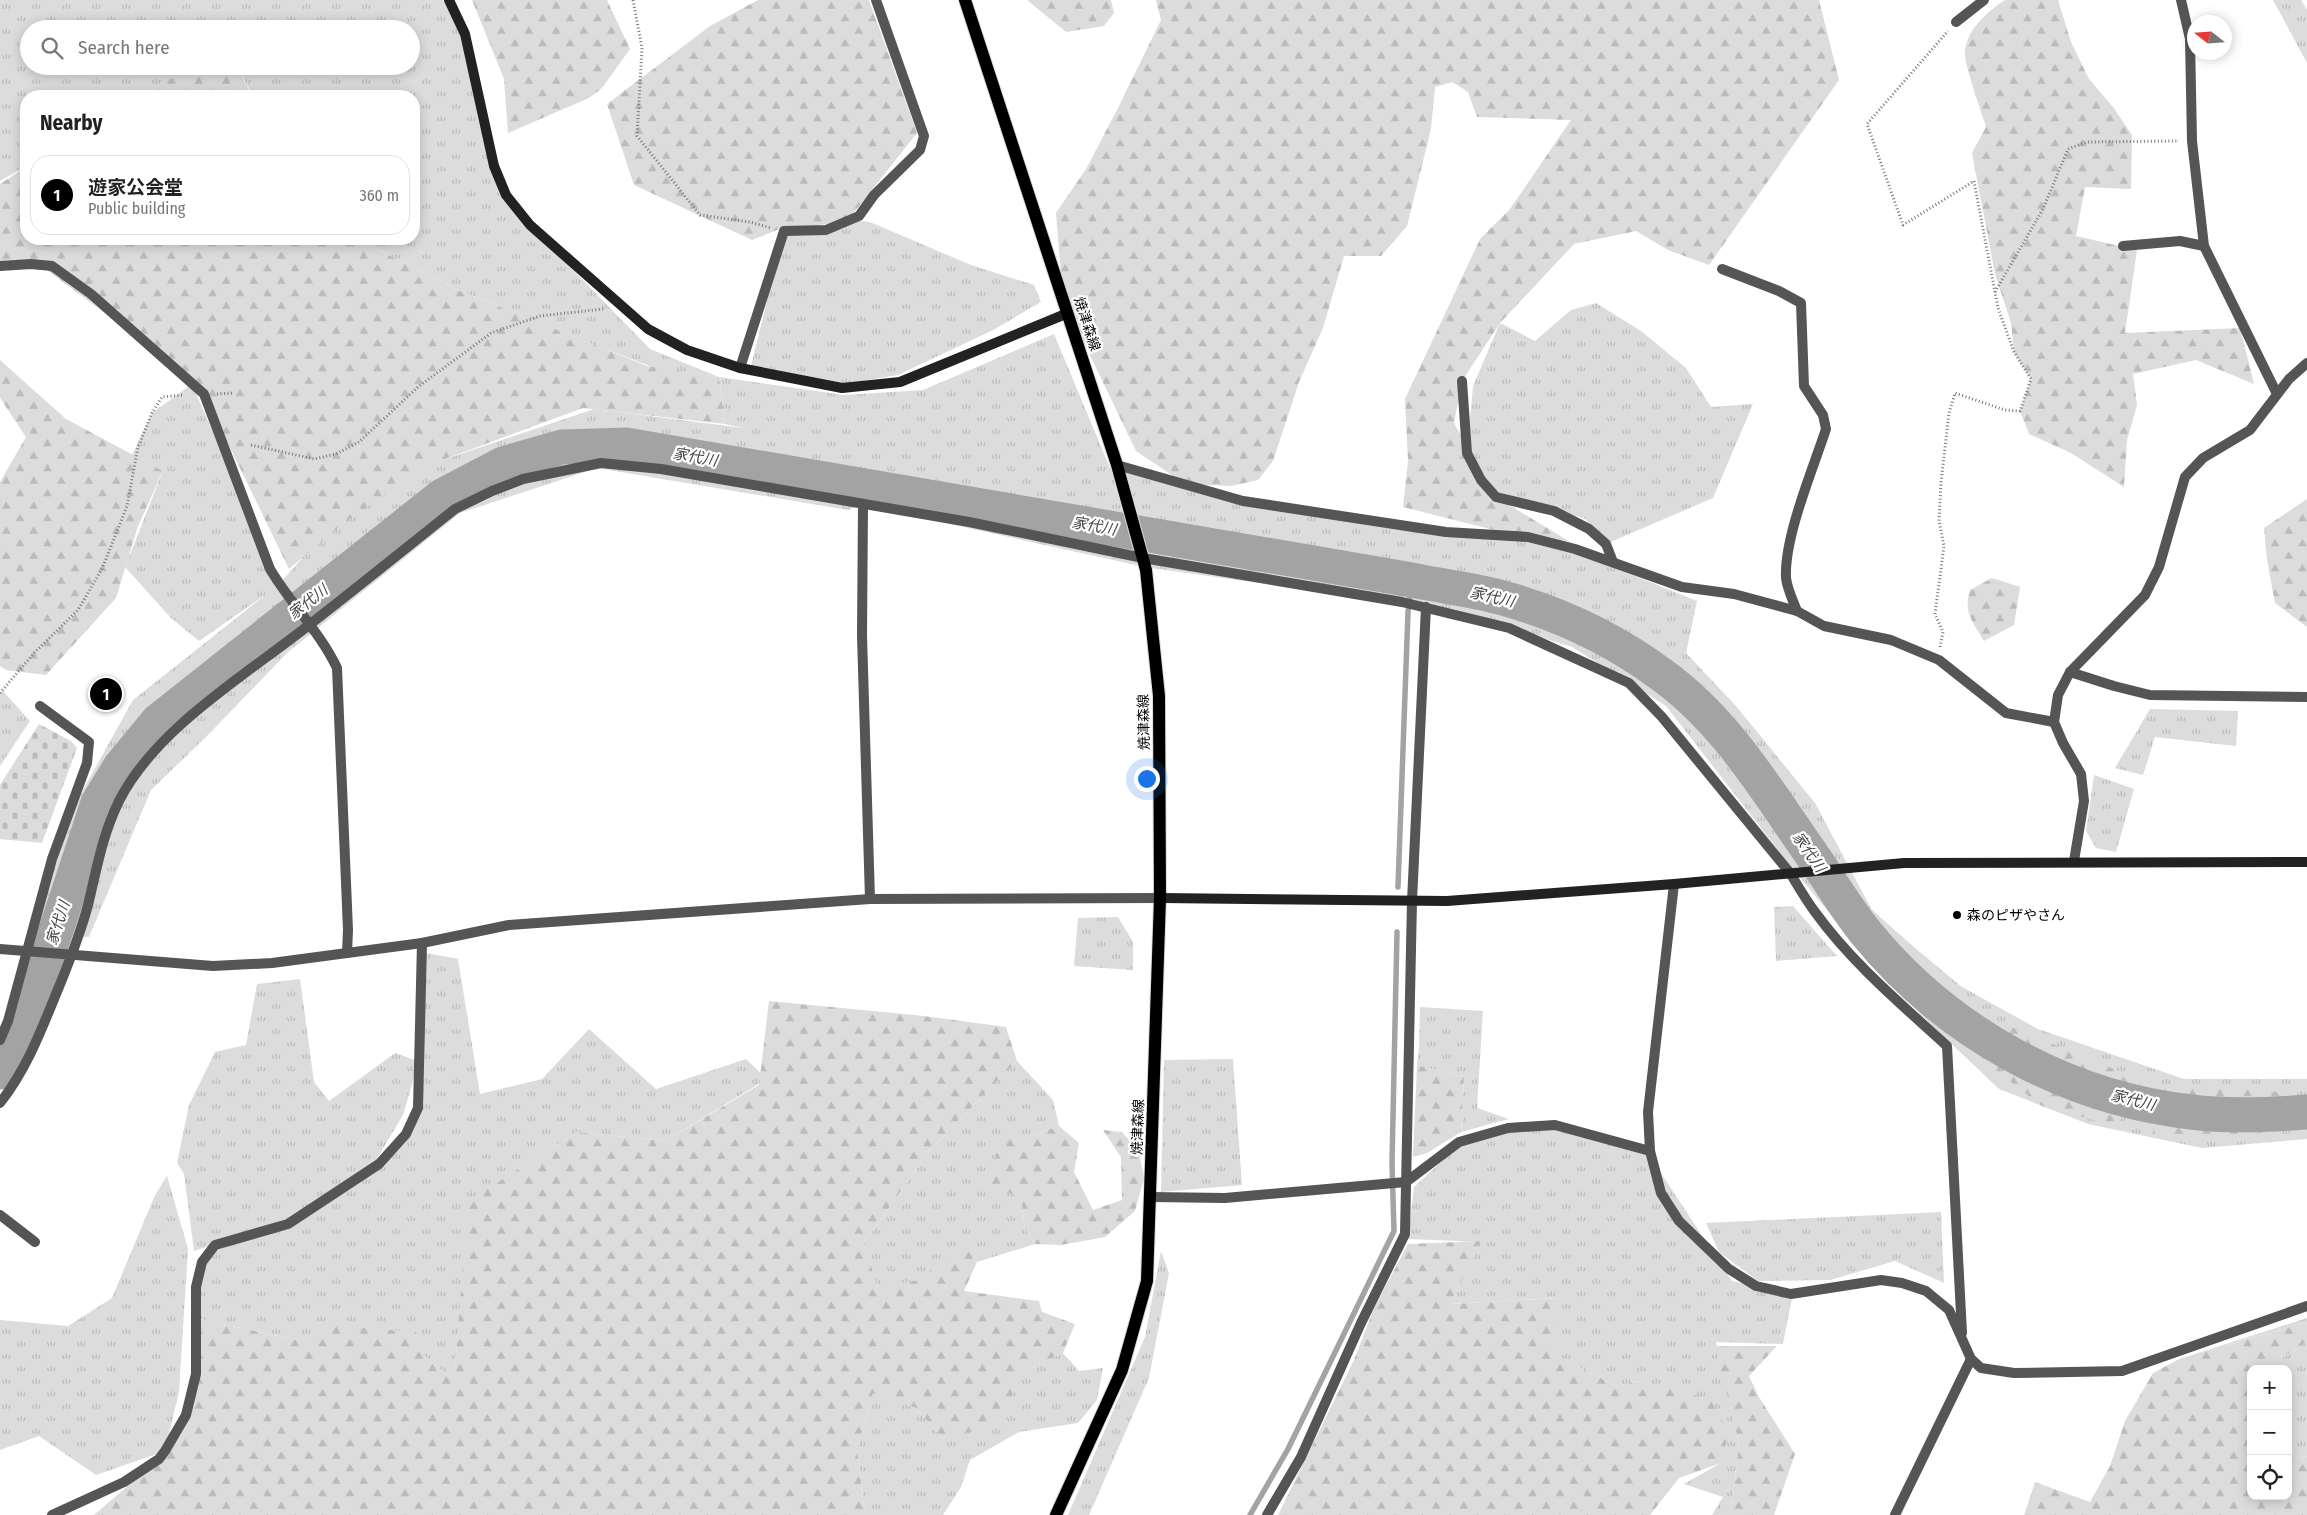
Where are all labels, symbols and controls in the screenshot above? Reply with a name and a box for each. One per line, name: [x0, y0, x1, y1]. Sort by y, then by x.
north arrow: [2187, 15, 2232, 60]
search box: [20, 20, 420, 75]
icon: search: [38, 34, 66, 62]
text: Search here: [78, 36, 170, 59]
text: Nearby: [40, 110, 102, 136]
text: 遊家公会堂: [88, 176, 183, 199]
text: 1: [54, 186, 60, 205]
text: 360 m: [359, 186, 399, 205]
text: Public building: [88, 199, 185, 218]
street label: 焼津森線: [1070, 295, 1104, 353]
water label: 家代川: [671, 444, 721, 470]
water label: 家代川: [1070, 513, 1120, 539]
water label: 家代川: [285, 580, 333, 623]
water label: 家代川: [1468, 583, 1518, 611]
pin: 1: [90, 675, 122, 713]
street label: 焼津森線: [1135, 694, 1153, 750]
your location: [1134, 766, 1160, 792]
water label: 家代川: [1789, 828, 1830, 877]
water label: 家代川: [42, 897, 74, 947]
place label: 森のピザやさん: [1967, 907, 2065, 924]
marker: 森のピザやさん: [1951, 909, 1963, 921]
water label: 家代川: [2109, 1086, 2159, 1115]
street label: 焼津森線: [1129, 1099, 1147, 1155]
map controls: [2247, 1365, 2292, 1500]
button: +: [2247, 1365, 2292, 1410]
button: −: [2247, 1410, 2292, 1455]
button: locate: [2247, 1455, 2292, 1500]

